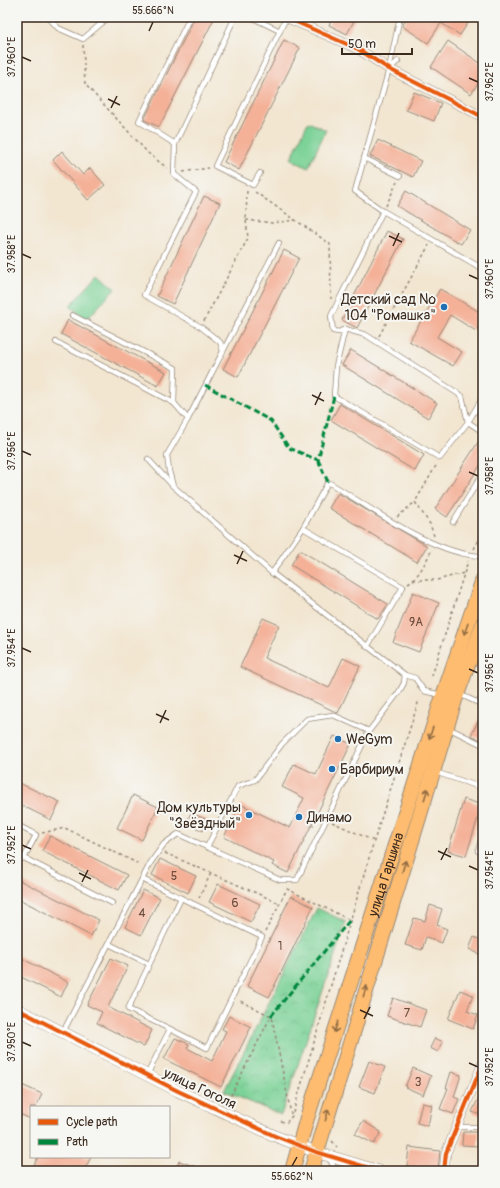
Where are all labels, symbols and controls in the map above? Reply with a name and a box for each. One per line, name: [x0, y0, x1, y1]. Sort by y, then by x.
text: 55.666°N: [132, 5, 174, 17]
scale bar: [342, 30, 412, 56]
text: 37.960°E: [6, 37, 18, 77]
text: 50 m: [348, 37, 376, 52]
text: 37.962°E: [484, 62, 496, 102]
text: 37.958°E: [6, 235, 18, 273]
text: 37.960°E: [484, 259, 496, 299]
place label: Детский сад № 104 "Ромашка": [340, 291, 436, 324]
marker: Детский сад № 104 "Ромашка": [439, 302, 449, 312]
text: 37.956°E: [6, 431, 18, 471]
text: 37.958°E: [484, 457, 496, 495]
house number: 9А: [409, 615, 423, 630]
one-way arrow: [461, 623, 469, 635]
text: 37.954°E: [6, 628, 18, 668]
text: 37.956°E: [484, 653, 496, 693]
one-way arrow: [427, 726, 434, 739]
place label: WeGym: [346, 731, 393, 748]
marker: WeGym: [333, 734, 343, 744]
place label: Барбириум: [340, 761, 404, 778]
marker: Барбириум: [327, 764, 337, 774]
one-way arrow: [423, 788, 430, 801]
place label: Дом культуры "Звёздный": [156, 799, 241, 832]
place label: Динамо: [306, 809, 352, 826]
marker: Дом культуры "Звёздный": [244, 810, 254, 820]
marker: Динамо: [294, 812, 304, 822]
text: 37.952°E: [6, 826, 18, 864]
street label: улица Гаршина: [364, 830, 407, 920]
text: 37.954°E: [484, 850, 496, 890]
one-way arrow: [401, 860, 408, 873]
house number: 5: [171, 869, 177, 884]
house number: 6: [232, 896, 239, 911]
house number: 4: [139, 906, 146, 921]
house number: 1: [278, 939, 282, 954]
one-way arrow: [362, 984, 369, 997]
house number: 7: [404, 1006, 411, 1021]
one-way arrow: [332, 1021, 340, 1033]
text: 37.950°E: [6, 1022, 18, 1062]
text: 37.952°E: [484, 1048, 496, 1086]
street label: улица Гоголя: [160, 1064, 239, 1113]
house number: 3: [415, 1075, 422, 1090]
legend: [30, 1106, 170, 1158]
one-way arrow: [324, 1108, 331, 1121]
text: Cycle path: [66, 1115, 118, 1130]
text: Path: [66, 1135, 88, 1150]
text: 55.662°N: [271, 1171, 313, 1183]

